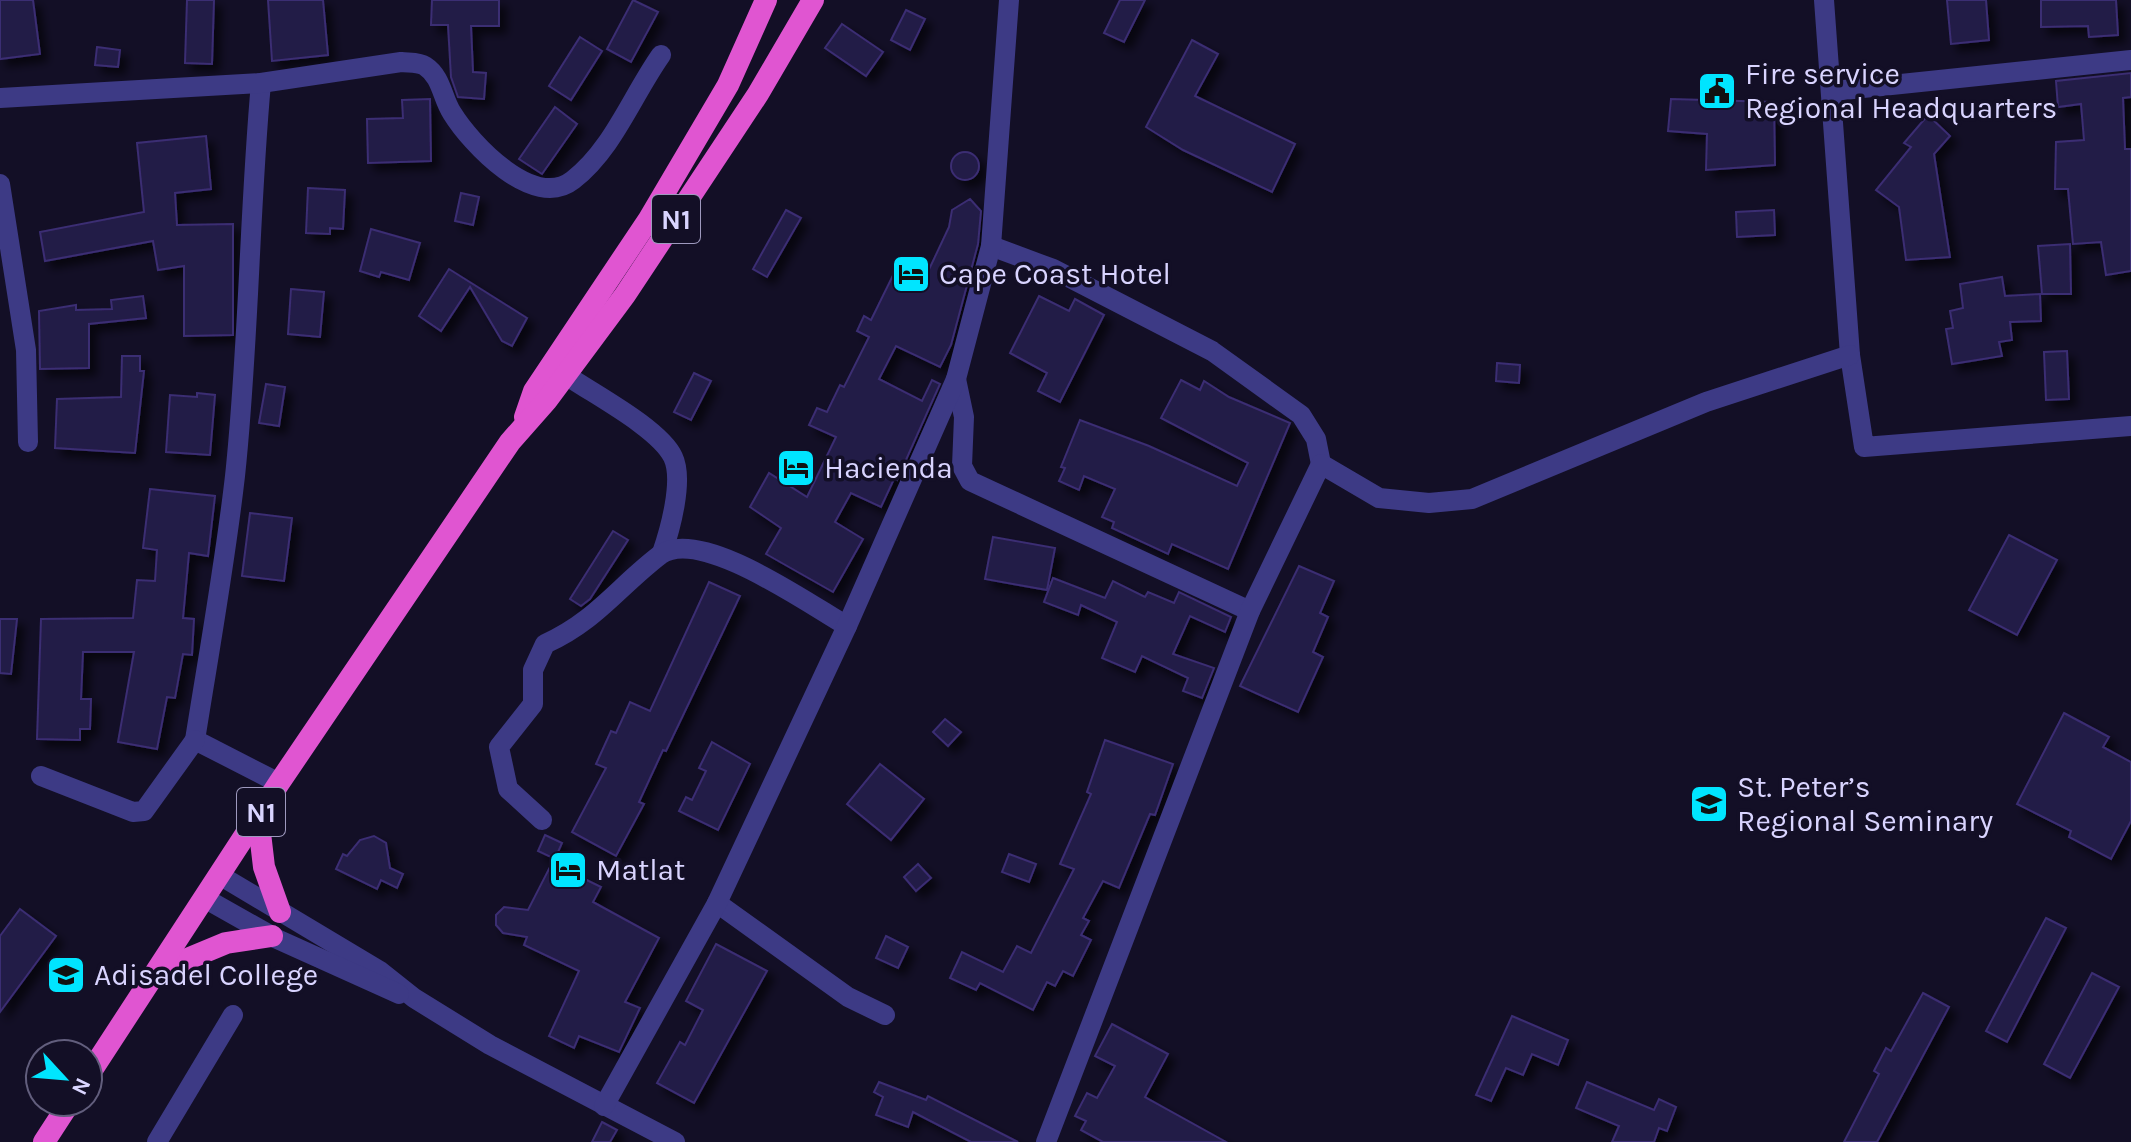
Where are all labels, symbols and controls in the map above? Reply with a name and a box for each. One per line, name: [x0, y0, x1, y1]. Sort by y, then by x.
place label: Fire service Regional Headquarters: [1745, 56, 2057, 126]
public building icon: Fire service Regional Headquarters: [1696, 70, 1738, 112]
road number: N1: [652, 195, 700, 243]
hotel icon: Cape Coast Hotel: [890, 253, 932, 295]
place label: Cape Coast Hotel: [939, 256, 1171, 292]
hotel icon: Hacienda: [775, 447, 817, 489]
place label: Hacienda: [824, 450, 953, 486]
place label: St. Peter’s Regional Seminary: [1737, 769, 1993, 839]
school or university icon: St. Peter’s Regional Seminary: [1688, 783, 1730, 825]
road number: N1: [237, 788, 285, 836]
hotel icon: Matlat: [547, 849, 589, 891]
place label: Matlat: [596, 852, 685, 888]
school or university icon: Adisadel College: [45, 954, 87, 996]
place label: Adisadel College: [94, 957, 318, 993]
north arrow: [24, 1038, 104, 1118]
text: N: [66, 1074, 96, 1099]

